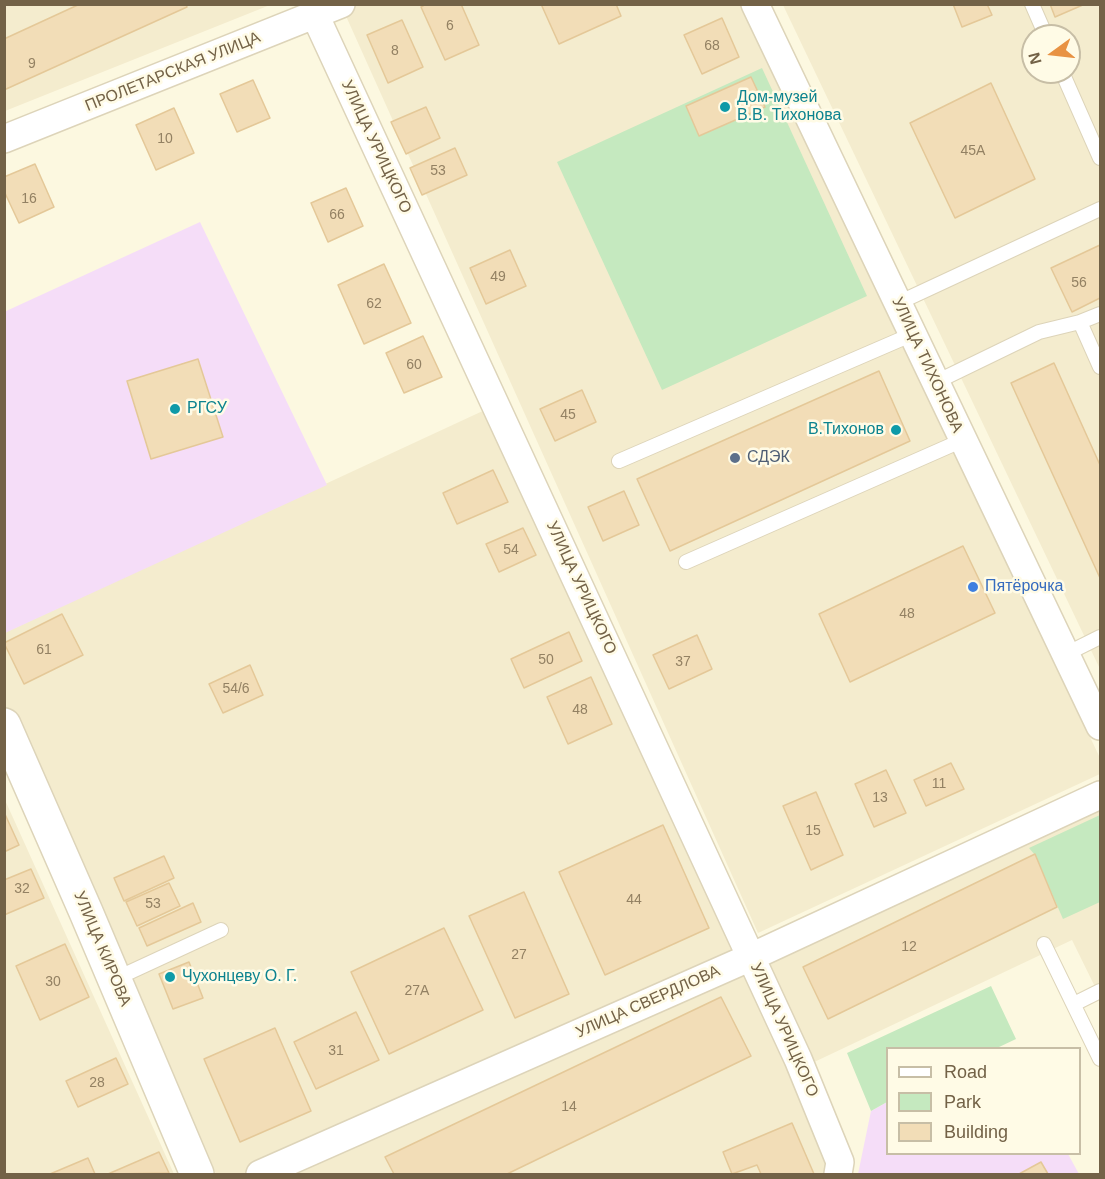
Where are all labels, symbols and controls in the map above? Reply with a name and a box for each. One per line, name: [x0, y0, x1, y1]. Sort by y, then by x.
house number: 6: [446, 18, 454, 34]
north arrow: [1021, 24, 1081, 84]
street label: ПРОЛЕТАРСКАЯ УЛИЦА: [83, 28, 263, 116]
house number: 68: [704, 38, 720, 54]
house number: 8: [391, 43, 399, 59]
text: N: [1025, 50, 1045, 66]
house number: 9: [28, 56, 36, 72]
street label: УЛИЦА УРИЦКОГО: [337, 77, 415, 217]
place label: Дом-музей В.В. Тихонова: [737, 88, 841, 126]
marker: Дом-музей В.В. Тихонова: [718, 100, 732, 114]
house number: 10: [157, 131, 173, 147]
house number: 45А: [961, 143, 985, 159]
house number: 53: [430, 163, 446, 179]
house number: 16: [21, 191, 37, 207]
house number: 66: [329, 207, 345, 223]
house number: 49: [490, 269, 506, 285]
house number: 56: [1071, 275, 1087, 291]
street label: УЛИЦА ТИХОНОВА: [887, 294, 967, 436]
house number: 62: [366, 296, 382, 312]
house number: 60: [406, 357, 422, 373]
place label: РГСУ: [187, 399, 227, 419]
marker: РГСУ: [168, 402, 182, 416]
house number: 45: [560, 407, 576, 423]
place label: В.Тихонов: [808, 420, 884, 440]
marker: В.Тихонов: [889, 423, 903, 437]
place label: СДЭК: [747, 448, 790, 468]
marker: СДЭК: [728, 451, 742, 465]
street label: УЛИЦА УРИЦКОГО: [542, 518, 620, 658]
house number: 54: [503, 542, 519, 558]
place label: Пятёрочка: [985, 577, 1063, 597]
marker: Пятёрочка: [966, 580, 980, 594]
house number: 48: [899, 606, 915, 622]
house number: 61: [36, 642, 52, 658]
house number: 50: [538, 652, 554, 668]
house number: 37: [675, 654, 691, 670]
house number: 54/6: [222, 681, 250, 697]
house number: 48: [572, 702, 588, 718]
house number: 11: [932, 776, 946, 792]
house number: 13: [872, 790, 888, 806]
house number: 15: [805, 823, 821, 839]
house number: 32: [14, 881, 30, 897]
street label: УЛИЦА КИРОВА: [69, 889, 135, 1009]
house number: 44: [626, 892, 642, 908]
house number: 53: [145, 896, 161, 912]
house number: 12: [901, 939, 917, 955]
house number: 27: [511, 947, 527, 963]
street label: УЛИЦА УРИЦКОГО: [746, 960, 822, 1100]
street label: УЛИЦА СВЕРДЛОВА: [573, 962, 723, 1042]
place label: Чухонцеву О. Г.: [182, 967, 297, 987]
marker: Чухонцеву О. Г.: [163, 970, 177, 984]
house number: 30: [45, 974, 61, 990]
house number: 27А: [405, 983, 429, 999]
house number: 31: [328, 1043, 344, 1059]
legend: [886, 1047, 1081, 1155]
text: Road: [944, 1062, 987, 1082]
house number: 28: [89, 1075, 105, 1091]
text: Park: [944, 1092, 981, 1112]
house number: 14: [561, 1099, 577, 1115]
text: Building: [944, 1122, 1008, 1142]

